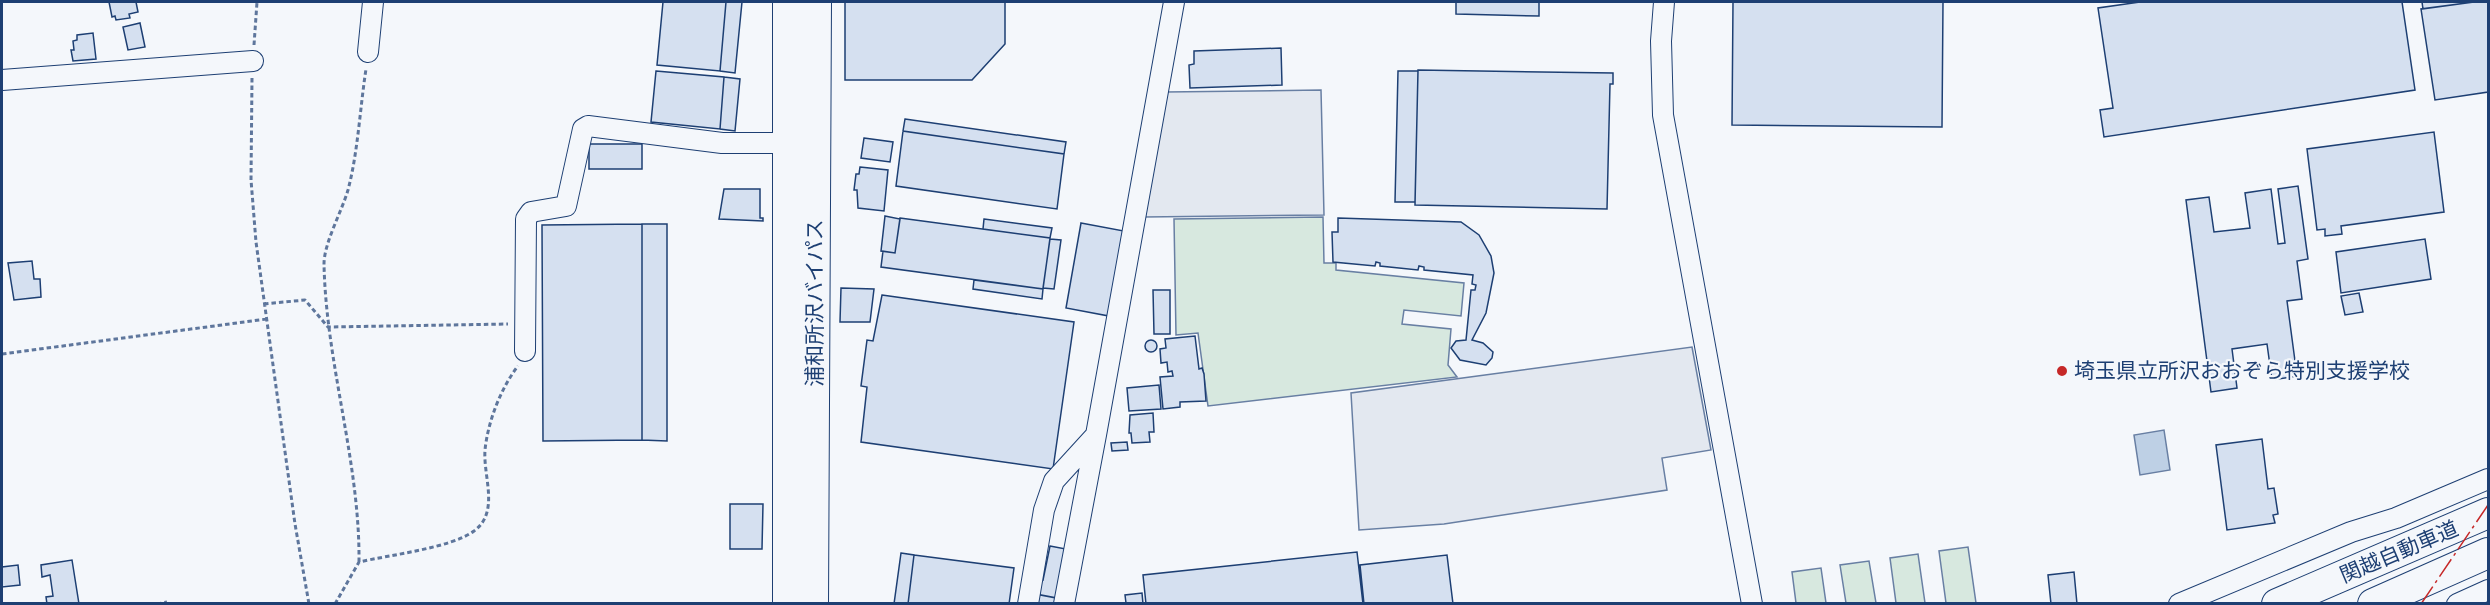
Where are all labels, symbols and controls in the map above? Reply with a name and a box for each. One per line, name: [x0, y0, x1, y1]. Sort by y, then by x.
street label: 浦和所沢バイパス: [801, 219, 827, 387]
place label: 埼玉県立所沢おおぞら特別支援学校: [2074, 357, 2410, 383]
marker: 埼玉県立所沢おおぞら特別支援学校: [2055, 364, 2069, 378]
street label: 関越自動車道: [2336, 514, 2462, 588]

